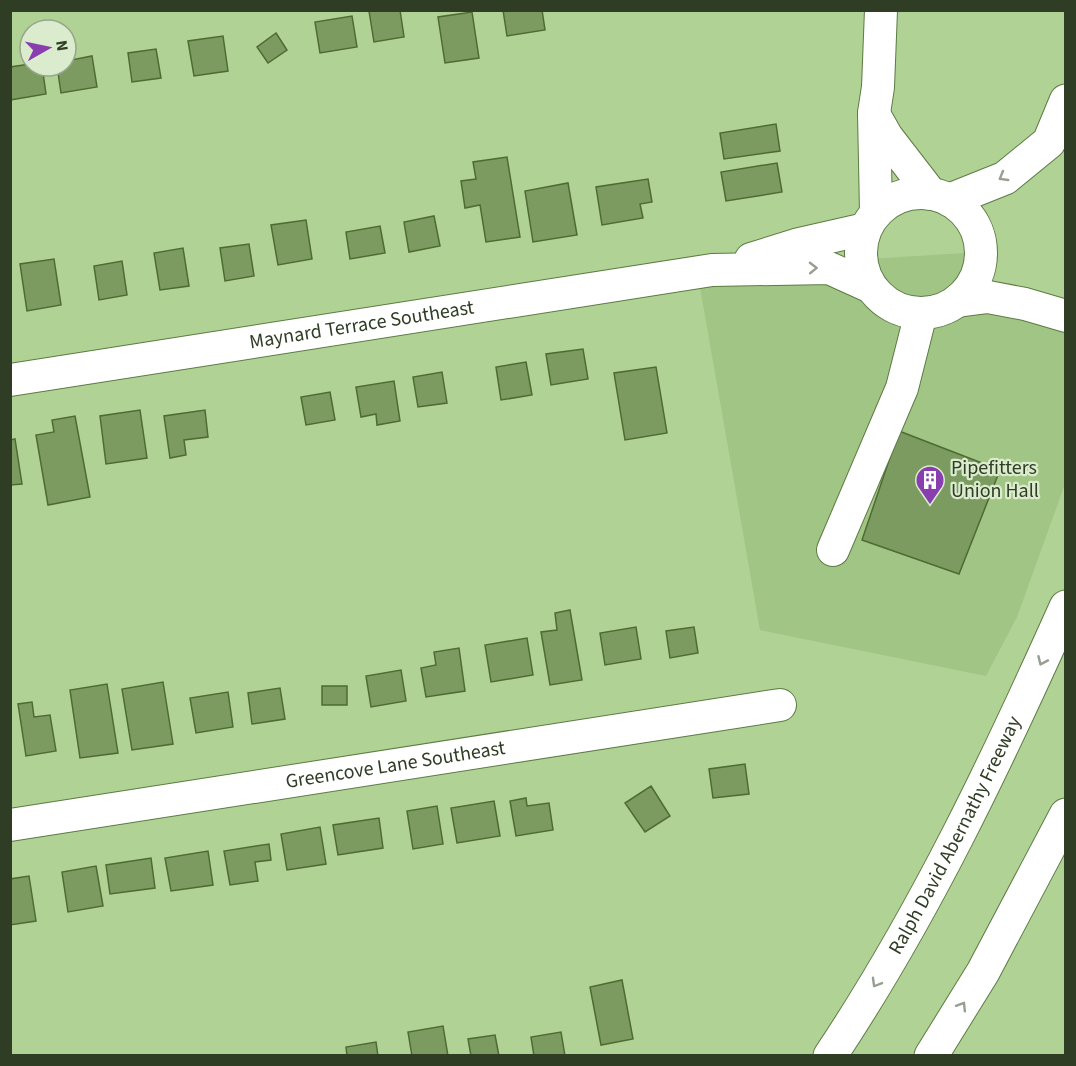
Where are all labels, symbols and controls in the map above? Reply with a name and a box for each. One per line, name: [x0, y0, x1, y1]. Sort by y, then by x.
north arrow: [18, 18, 78, 78]
text: N: [50, 39, 74, 53]
one-way arrow: [999, 170, 1009, 181]
one-way arrow: [808, 262, 817, 274]
street label: Maynard Terrace Southeast: [247, 293, 476, 356]
place label: Pipefitters Union Hall: [951, 454, 1039, 505]
building icon: Pipefitters Union Hall: [914, 464, 946, 506]
one-way arrow: [1037, 654, 1049, 665]
street label: Ralph David Abernathy Freeway: [882, 711, 1028, 960]
street label: Greencove Lane Southeast: [284, 734, 507, 796]
one-way arrow: [871, 977, 883, 987]
one-way arrow: [955, 1002, 967, 1012]

